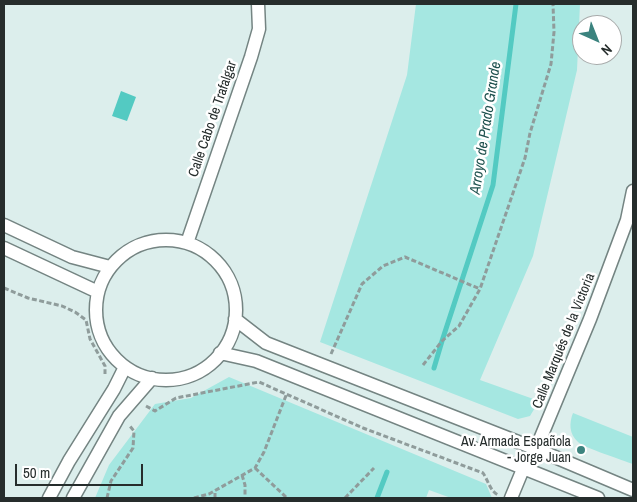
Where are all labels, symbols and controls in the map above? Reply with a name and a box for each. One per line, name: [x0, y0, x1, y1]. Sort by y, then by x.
north arrow: [572, 15, 622, 65]
text: N: [597, 41, 616, 59]
street label: Calle Cabo de Trafalgar: [185, 59, 241, 179]
water label: Arroyo de Prado Grande: [467, 60, 505, 196]
street label: Calle Marqués de la Victoria: [529, 271, 599, 411]
place label: Av. Armada Española - Jorge Juan: [461, 434, 571, 467]
marker: Av. Armada Española - Jorge Juan: [575, 444, 587, 456]
scale bar: [18, 454, 145, 486]
text: 50 m: [23, 462, 50, 483]

